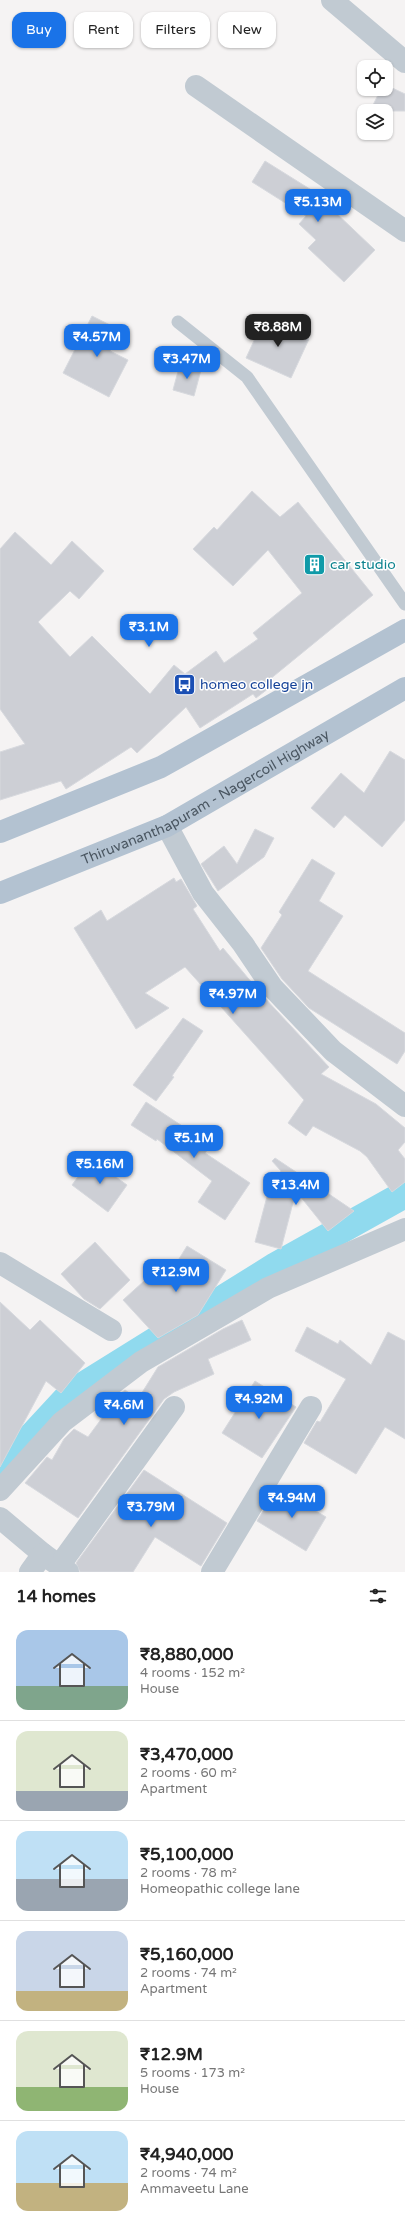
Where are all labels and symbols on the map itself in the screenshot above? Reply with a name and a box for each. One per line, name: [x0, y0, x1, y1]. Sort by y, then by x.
pin: ₹5.13M: [285, 189, 351, 223]
pin: ₹8.88M: [245, 314, 311, 348]
pin: ₹4.57M: [64, 324, 130, 358]
pin: ₹3.47M: [154, 346, 220, 380]
building icon: car studio: [301, 551, 327, 577]
place label: car studio: [330, 556, 396, 573]
pin: ₹3.1M: [121, 614, 177, 648]
bus stop icon: homeo college jn: [171, 671, 197, 697]
place label: homeo college jn: [200, 676, 313, 693]
street label: Thiruvananthapuram - Nagercoil Highway: [79, 725, 333, 868]
pin: ₹4.97M: [200, 981, 266, 1015]
pin: ₹5.1M: [166, 1125, 222, 1159]
pin: ₹5.16M: [67, 1151, 133, 1185]
pin: ₹13.4M: [263, 1172, 329, 1206]
pin: ₹12.9M: [143, 1259, 209, 1293]
pin: ₹4.92M: [226, 1386, 292, 1420]
pin: ₹4.6M: [96, 1392, 152, 1426]
pin: ₹4.94M: [259, 1485, 325, 1519]
pin: ₹3.79M: [118, 1494, 184, 1528]

